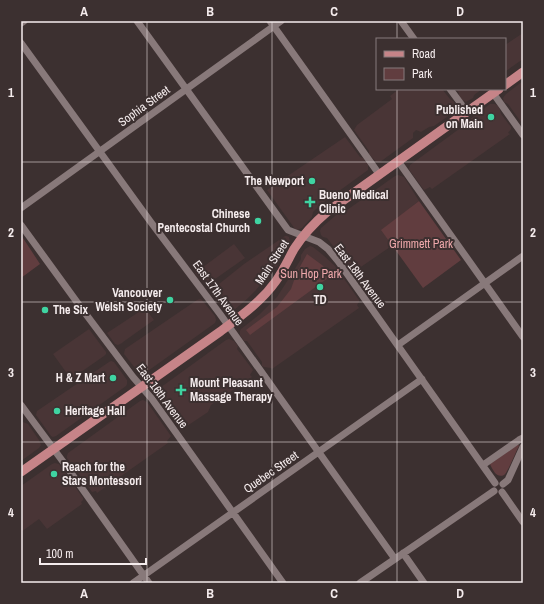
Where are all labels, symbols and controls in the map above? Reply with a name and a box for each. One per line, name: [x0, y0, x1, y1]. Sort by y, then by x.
text: A: [80, 3, 88, 20]
text: B: [206, 3, 214, 20]
text: C: [330, 3, 338, 20]
text: D: [456, 3, 464, 20]
legend: [376, 38, 506, 90]
text: Road: [412, 46, 436, 62]
text: Park: [412, 66, 432, 82]
street label: Sophia Street: [115, 82, 173, 130]
text: 1: [8, 84, 14, 101]
text: 1: [530, 84, 536, 101]
place label: Published on Main: [436, 102, 483, 132]
marker: Published on Main: [486, 112, 496, 122]
place label: The Newport: [244, 173, 305, 189]
marker: The Newport: [307, 176, 317, 186]
place label: Bueno Medical Clinic: [319, 187, 389, 217]
marker: Bueno Medical Clinic: [304, 196, 316, 208]
place label: Chinese Pentecostal Church: [158, 206, 251, 236]
marker: Chinese Pentecostal Church: [253, 216, 263, 226]
text: 2: [8, 224, 14, 241]
text: 2: [530, 224, 536, 241]
street label: Main Street: [251, 236, 293, 288]
park label: Grimmett Park: [389, 236, 453, 252]
street label: East 18th Avenue: [330, 240, 390, 312]
street label: East 17th Avenue: [189, 257, 247, 329]
park label: Sun Hop Park: [280, 266, 342, 282]
marker: TD: [315, 282, 325, 292]
place label: Vancouver Welsh Society: [95, 285, 163, 315]
place label: TD: [313, 292, 327, 308]
marker: Vancouver Welsh Society: [165, 295, 175, 305]
place label: The Six: [53, 302, 89, 318]
marker: The Six: [40, 305, 50, 315]
street label: East 16th Avenue: [132, 360, 192, 432]
text: 3: [8, 364, 14, 381]
text: 3: [530, 364, 536, 381]
place label: H & Z Mart: [56, 370, 106, 386]
marker: H & Z Mart: [108, 373, 118, 383]
place label: Mount Pleasant Massage Therapy: [190, 375, 273, 405]
marker: Mount Pleasant Massage Therapy: [175, 384, 187, 396]
place label: Heritage Hall: [65, 403, 125, 419]
marker: Heritage Hall: [52, 406, 62, 416]
street label: Quebec Street: [240, 447, 302, 497]
place label: Reach for the Stars Montessori: [62, 459, 142, 489]
marker: Reach for the Stars Montessori: [49, 469, 59, 479]
text: 4: [8, 504, 14, 521]
text: 4: [530, 504, 536, 521]
scale bar: [40, 540, 146, 566]
text: 100 m: [46, 546, 73, 562]
text: A: [80, 585, 88, 602]
text: B: [206, 585, 214, 602]
text: C: [330, 585, 338, 602]
text: D: [456, 585, 464, 602]

